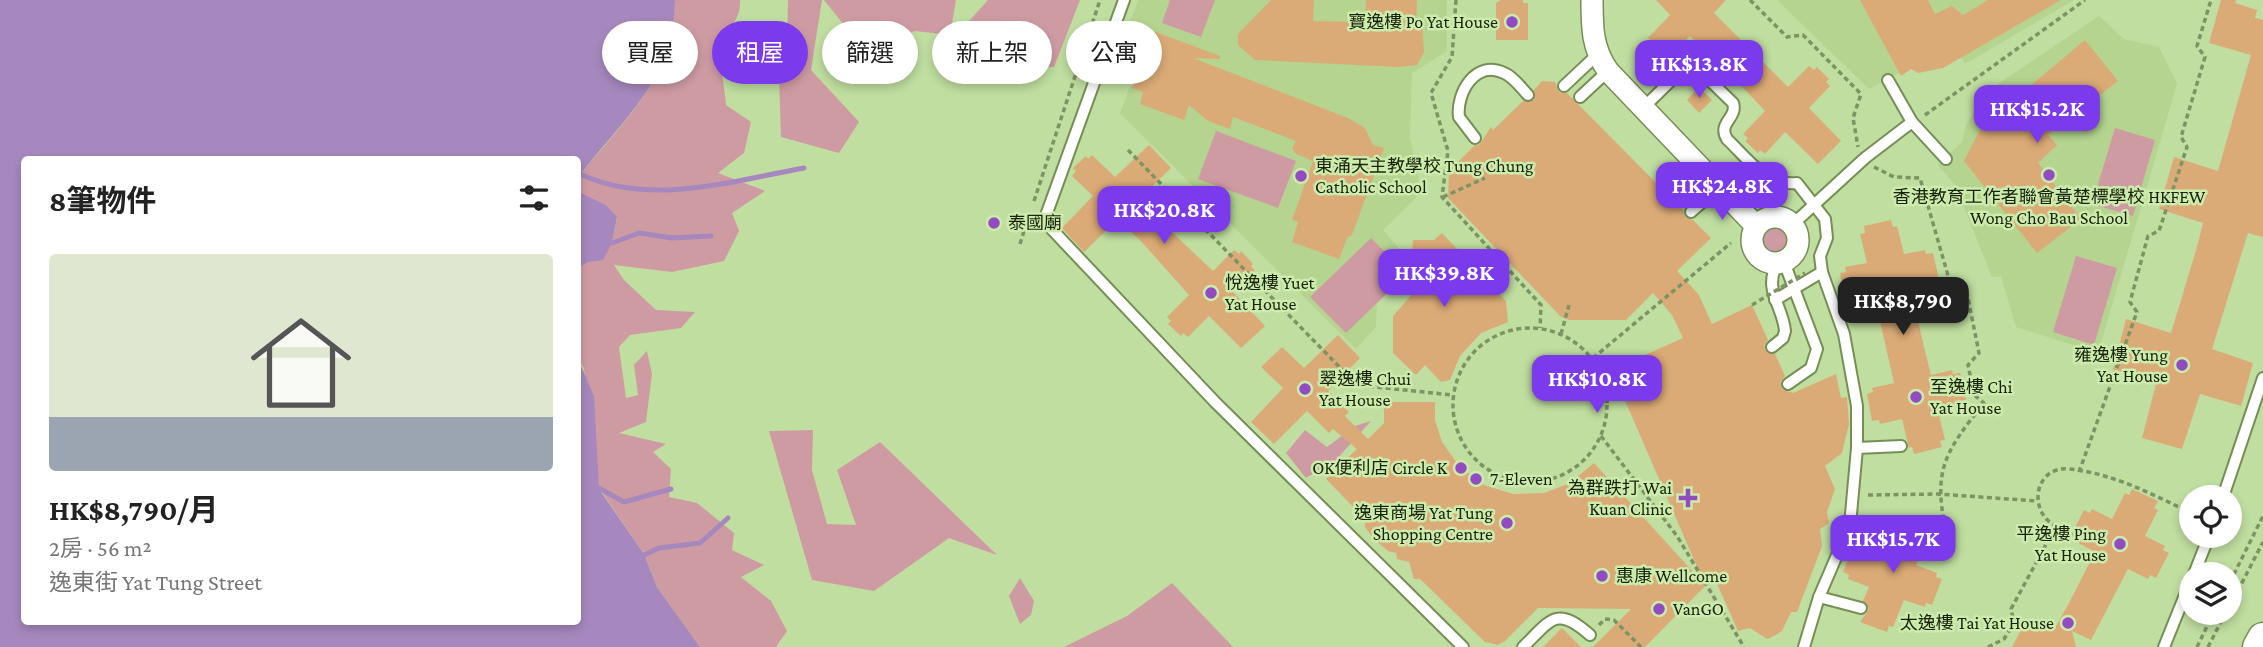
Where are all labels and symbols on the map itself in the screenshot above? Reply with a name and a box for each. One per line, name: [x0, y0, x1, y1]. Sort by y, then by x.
place label: 寶逸樓 Po Yat House: [1348, 12, 1498, 32]
marker: 寶逸樓 Po Yat House: [1504, 14, 1520, 30]
pin: HK$13.8K: [1627, 41, 1771, 100]
pin: HK$15.2K: [1965, 86, 2109, 145]
place label: 東涌天主教學校 Tung Chung Catholic School: [1315, 156, 1534, 197]
pin: HK$24.8K: [1650, 162, 1794, 222]
marker: 香港教育工作者聯會黃楚標學校 HKFEW Wong Cho Bau School: [2041, 167, 2057, 183]
marker: 東涌天主教學校 Tung Chung Catholic School: [1293, 168, 1309, 184]
pin: HK$20.8K: [1092, 187, 1236, 246]
place label: 香港教育工作者聯會黃楚標學校 HKFEW Wong Cho Bau School: [1893, 187, 2206, 228]
place label: 泰國廟: [1008, 213, 1062, 233]
marker: 泰國廟: [986, 215, 1002, 231]
pin: HK$39.8K: [1372, 250, 1516, 309]
place label: 悅逸樓 Yuet Yat House: [1225, 273, 1316, 314]
pin: HK$8,790: [1831, 278, 1975, 337]
marker: 悅逸樓 Yuet Yat House: [1203, 285, 1219, 301]
place label: 雍逸樓 Yung Yat House: [2074, 345, 2168, 386]
pin: HK$10.8K: [1525, 356, 1669, 415]
marker: 雍逸樓 Yung Yat House: [2174, 357, 2190, 373]
place label: 翠逸樓 Chui Yat House: [1319, 369, 1411, 410]
place label: 至逸樓 Chi Yat House: [1930, 377, 2013, 418]
marker: 翠逸樓 Chui Yat House: [1297, 381, 1313, 397]
marker: 至逸樓 Chi Yat House: [1908, 389, 1924, 405]
place label: OK便利店 Circle K: [1312, 458, 1448, 478]
marker: OK便利店 Circle K: [1453, 460, 1469, 476]
place label: 7-Eleven: [1490, 469, 1553, 489]
marker: 7-Eleven: [1468, 471, 1484, 487]
place label: 為群跌打 Wai Kuan Clinic: [1568, 478, 1673, 519]
marker: 為群跌打 Wai Kuan Clinic: [1678, 488, 1698, 508]
place label: 逸東商場 Yat Tung Shopping Centre: [1354, 503, 1493, 544]
marker: 逸東商場 Yat Tung Shopping Centre: [1499, 515, 1515, 531]
pin: HK$15.7K: [1821, 516, 1965, 575]
place label: 平逸樓 Ping Yat House: [2017, 524, 2106, 565]
marker: 平逸樓 Ping Yat House: [2112, 536, 2128, 552]
place label: 惠康 Wellcome: [1616, 566, 1727, 586]
marker: 惠康 Wellcome: [1594, 568, 1610, 584]
place label: VanGO: [1673, 599, 1724, 619]
marker: VanGO: [1651, 601, 1667, 617]
place label: 太逸樓 Tai Yat House: [1900, 613, 2054, 633]
marker: 太逸樓 Tai Yat House: [2060, 615, 2076, 631]

